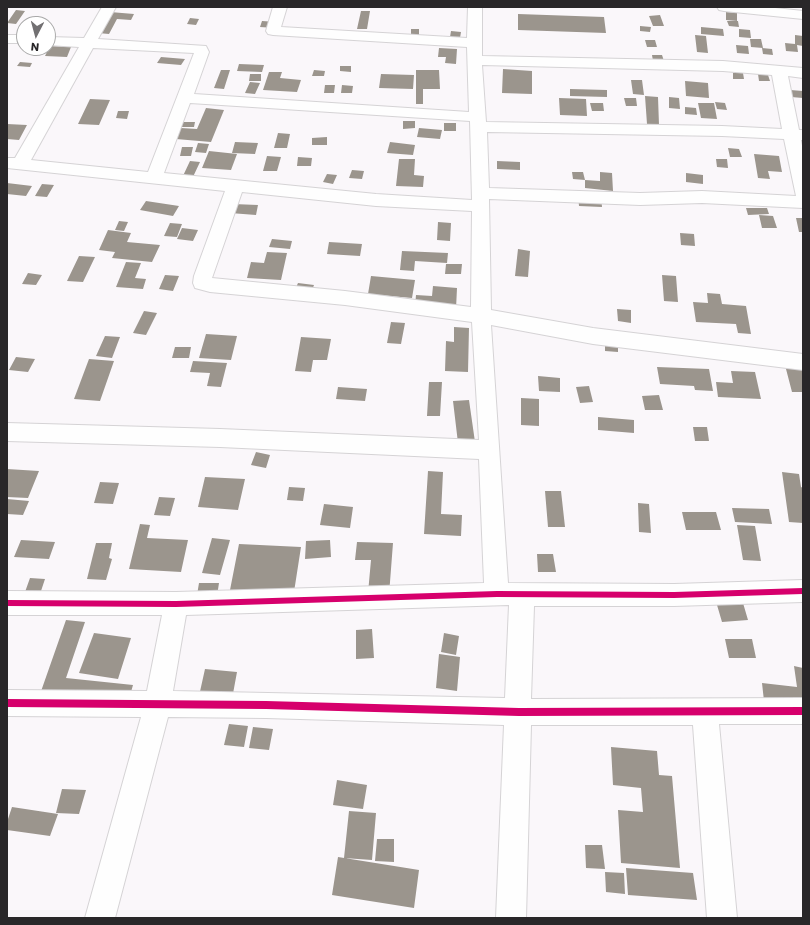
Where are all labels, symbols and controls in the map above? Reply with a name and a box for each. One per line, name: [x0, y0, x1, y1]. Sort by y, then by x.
north arrow: [16, 16, 56, 56]
text: N: [30, 39, 40, 55]

